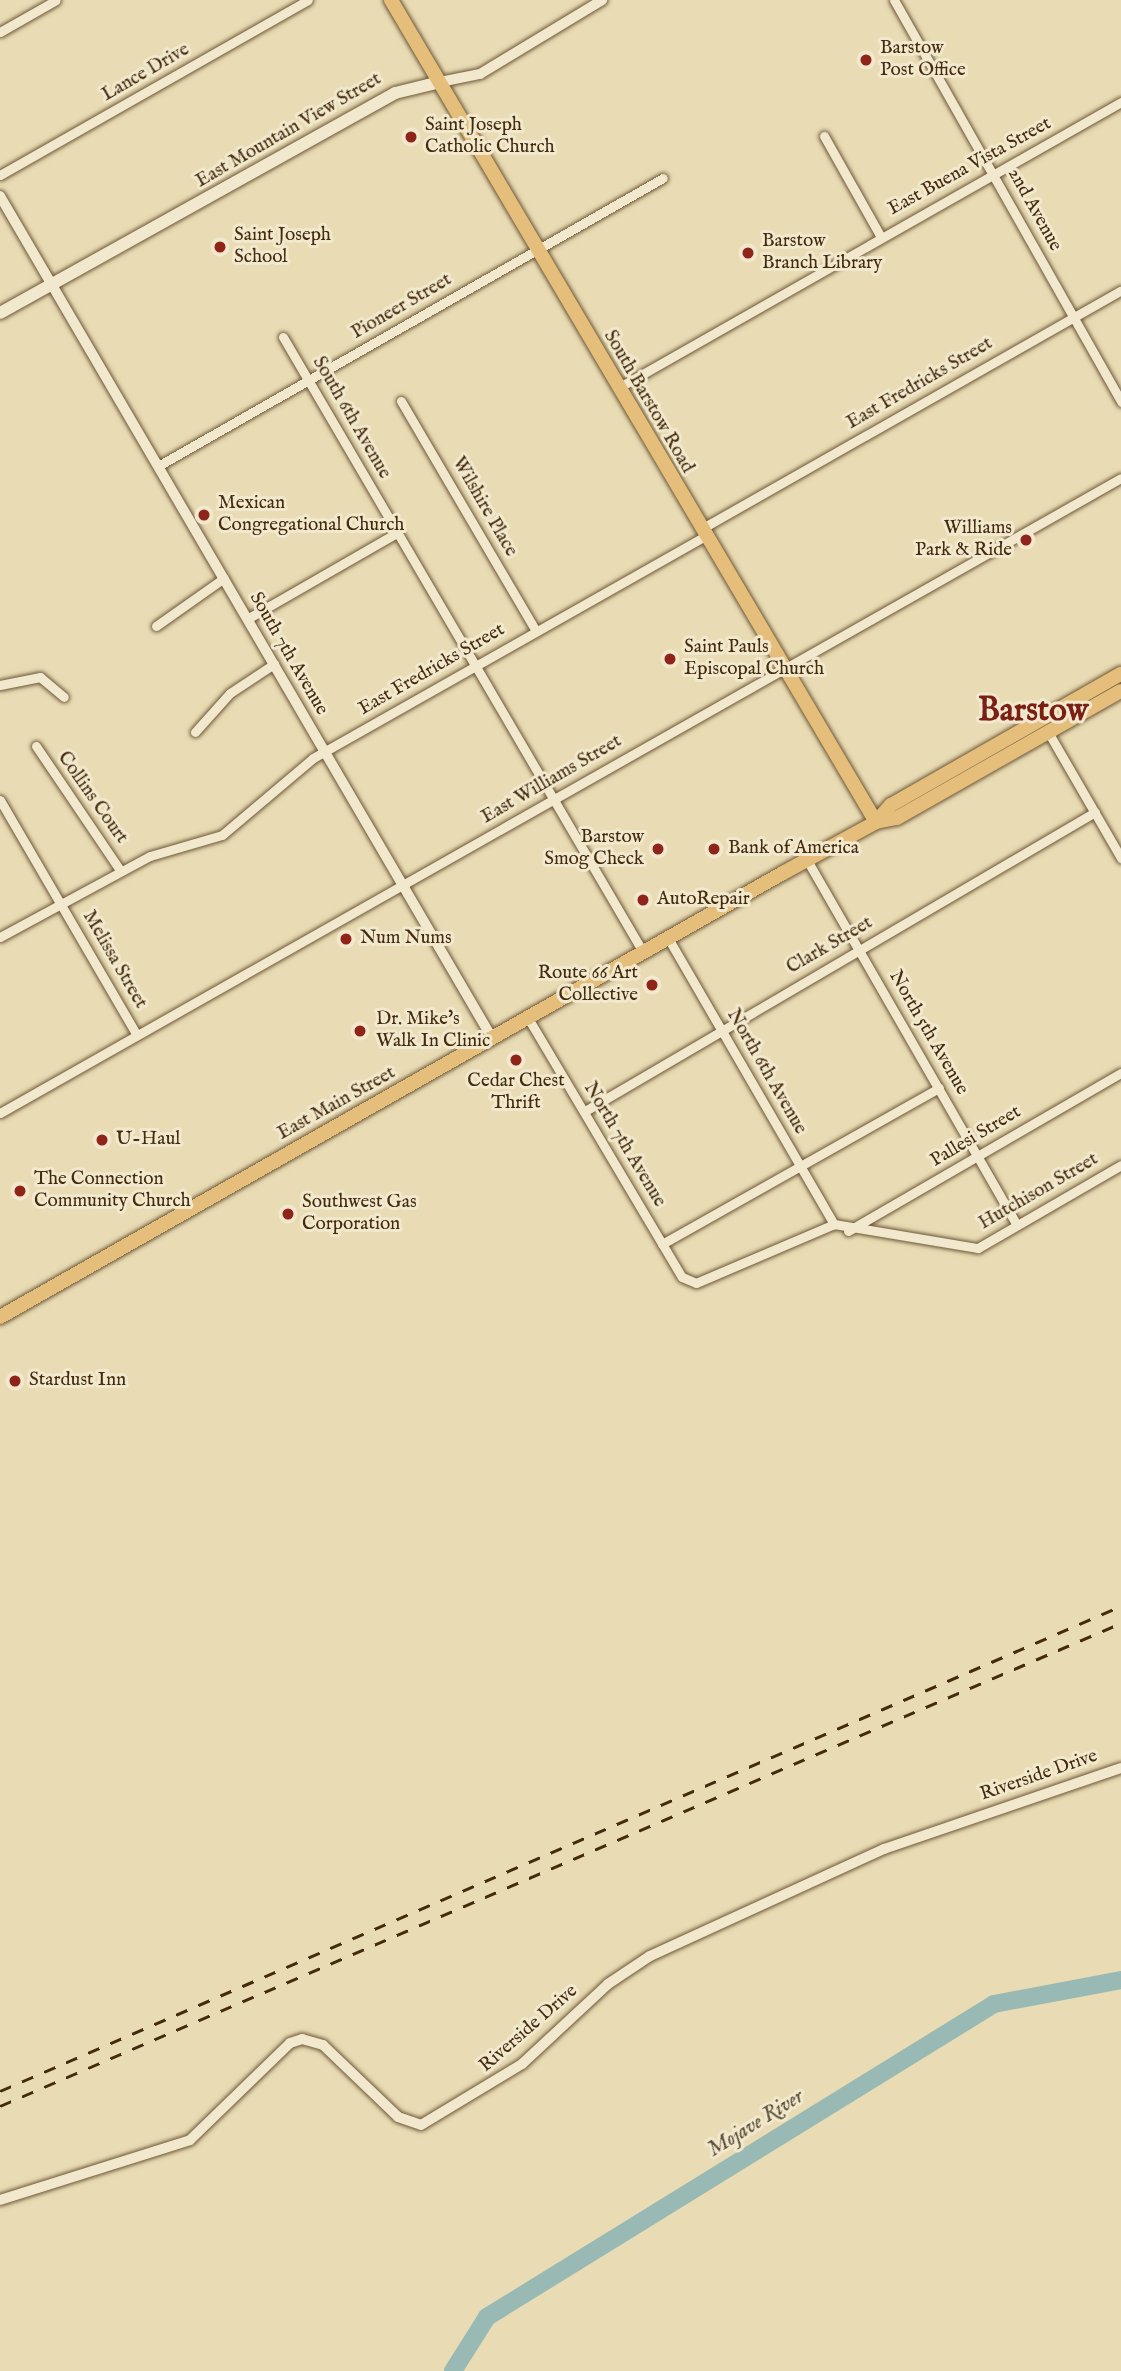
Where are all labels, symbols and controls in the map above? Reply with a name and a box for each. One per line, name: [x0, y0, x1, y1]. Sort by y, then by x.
place label: Barstow Post Office: [880, 38, 966, 82]
street label: Lance Drive: [98, 39, 194, 107]
marker: Barstow Post Office: [858, 52, 874, 68]
street label: East Mountain View Street: [192, 68, 386, 194]
street label: East Buena Vista Street: [885, 113, 1055, 221]
place label: Saint Joseph Catholic Church: [425, 115, 555, 159]
marker: Saint Joseph Catholic Church: [403, 129, 419, 145]
street label: 2nd Avenue: [1002, 165, 1066, 255]
place label: Saint Joseph School: [234, 225, 331, 269]
place label: Barstow Branch Library: [762, 231, 882, 275]
marker: Saint Joseph School: [212, 239, 228, 255]
marker: Barstow Branch Library: [740, 245, 756, 261]
street label: Pioneer Street: [348, 269, 456, 345]
street label: South Barstow Road: [598, 327, 698, 477]
street label: East Fredricks Street: [843, 333, 997, 435]
street label: South 6th Avenue: [307, 353, 395, 483]
street label: Wilshire Place: [446, 453, 522, 561]
place label: Mexican Congregational Church: [218, 493, 404, 537]
marker: Mexican Congregational Church: [196, 507, 212, 523]
place label: Williams Park & Ride: [915, 518, 1012, 562]
marker: Williams Park & Ride: [1018, 532, 1034, 548]
street label: South 7th Avenue: [244, 588, 332, 720]
street label: East Fredricks Street: [355, 619, 509, 721]
place label: Saint Pauls Episcopal Church: [684, 637, 824, 681]
marker: Saint Pauls Episcopal Church: [662, 651, 678, 667]
district label: Barstow: [978, 692, 1088, 732]
street label: East Williams Street: [478, 731, 626, 829]
street label: Collins Court: [52, 748, 132, 848]
place label: Barstow Smog Check: [544, 827, 644, 871]
place label: Bank of America: [728, 838, 859, 860]
marker: Barstow Smog Check: [650, 841, 666, 857]
marker: Bank of America: [706, 841, 722, 857]
place label: AutoRepair: [657, 889, 750, 911]
marker: AutoRepair: [635, 892, 651, 908]
street label: Melissa Street: [77, 907, 151, 1013]
street label: Clark Street: [783, 912, 877, 980]
place label: Num Nums: [360, 928, 452, 950]
marker: Num Nums: [338, 931, 354, 947]
place label: Route 66 Art Collective: [538, 963, 638, 1007]
street label: North 5th Avenue: [883, 967, 973, 1099]
marker: Route 66 Art Collective: [644, 977, 660, 993]
street label: North 6th Avenue: [721, 1005, 811, 1139]
place label: Dr. Mike's Walk In Clinic: [376, 1009, 490, 1053]
marker: Dr. Mike's Walk In Clinic: [350, 1021, 370, 1041]
marker: Cedar Chest Thrift: [508, 1052, 524, 1068]
street label: East Main Street: [274, 1062, 400, 1146]
place label: Cedar Chest Thrift: [467, 1071, 565, 1115]
street label: North 7th Avenue: [578, 1078, 670, 1212]
street label: Pallesi Street: [927, 1101, 1025, 1173]
place label: U-Haul: [116, 1129, 180, 1151]
marker: U-Haul: [94, 1132, 110, 1148]
street label: Hutchison Street: [975, 1149, 1103, 1235]
place label: The Connection Community Church: [34, 1169, 191, 1213]
marker: The Connection Community Church: [12, 1183, 28, 1199]
place label: Southwest Gas Corporation: [302, 1192, 417, 1236]
marker: Southwest Gas Corporation: [280, 1206, 296, 1222]
place label: Stardust Inn: [29, 1370, 126, 1392]
marker: Stardust Inn: [7, 1373, 23, 1389]
street label: Riverside Drive: [977, 1745, 1101, 1807]
street label: Riverside Drive: [475, 1980, 583, 2078]
water label: Mojave River: [703, 2085, 809, 2163]

